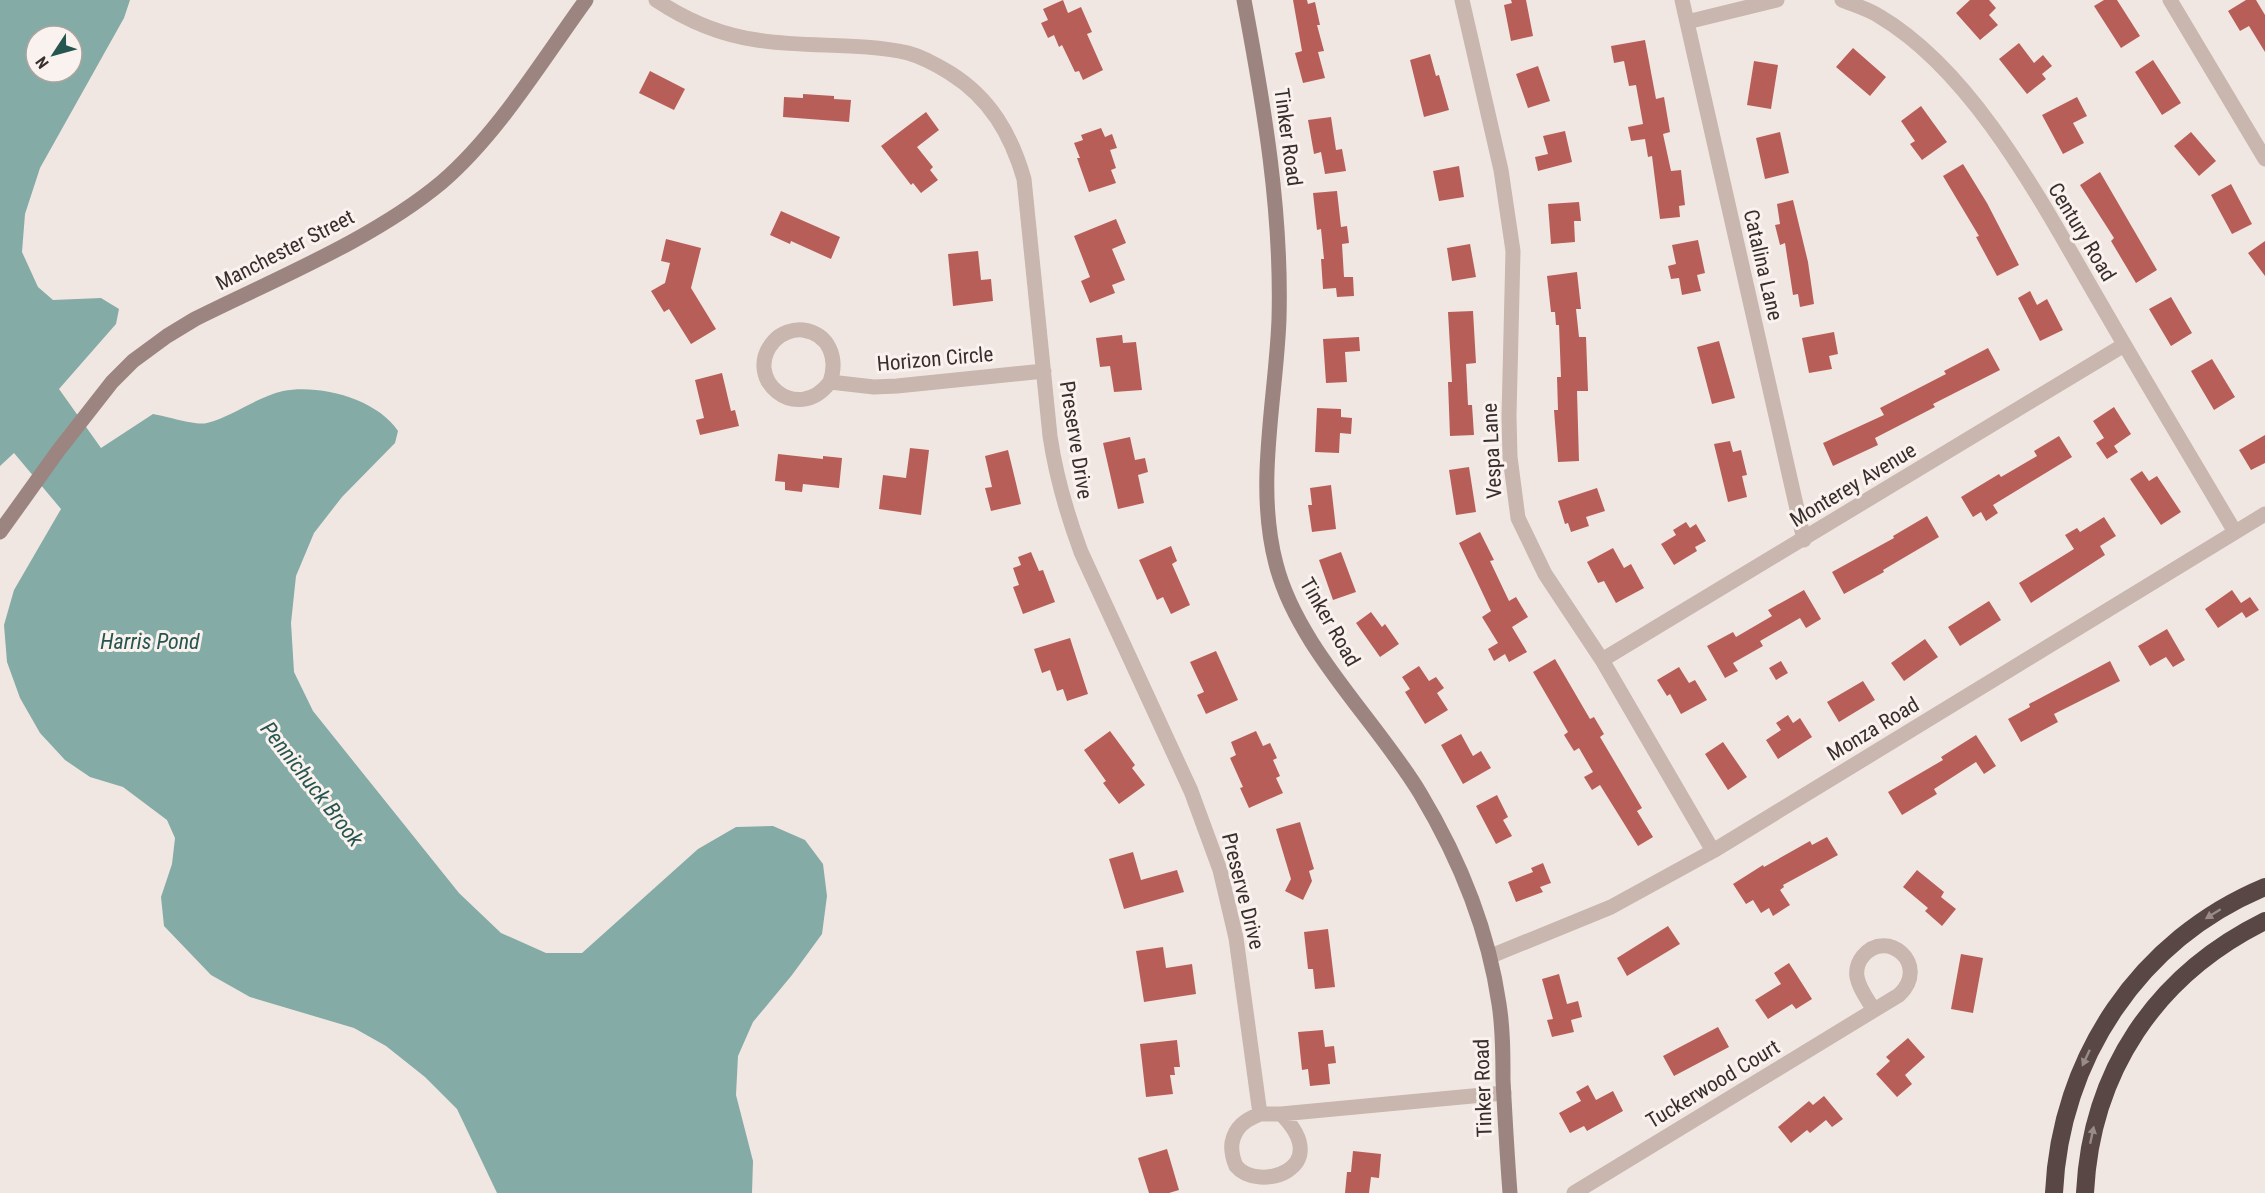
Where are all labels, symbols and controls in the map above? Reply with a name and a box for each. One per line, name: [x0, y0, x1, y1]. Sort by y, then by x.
north arrow: [24, 24, 84, 84]
text: N: [32, 53, 53, 72]
street label: Tinker Road: [1269, 87, 1307, 187]
street label: Century Road: [2043, 178, 2121, 286]
street label: Manchester Street: [212, 205, 358, 295]
street label: Catalina Lane: [1739, 207, 1787, 323]
street label: Horizon Circle: [876, 342, 994, 376]
street label: Preserve Drive: [1055, 379, 1097, 501]
street label: Vespa Lane: [1477, 402, 1506, 500]
street label: Monterey Avenue: [1786, 438, 1920, 532]
street label: Tinker Road: [1295, 573, 1365, 671]
water label: Harris Pond: [100, 629, 200, 654]
street label: Monza Road: [1823, 692, 1923, 766]
water label: Pennichuck Brook: [256, 717, 369, 852]
street label: Preserve Drive: [1217, 830, 1269, 952]
one-way arrow: [2205, 909, 2221, 920]
street label: Tuckerwood Court: [1642, 1035, 1784, 1133]
street label: Tinker Road: [1469, 1038, 1497, 1138]
one-way arrow: [2081, 1049, 2090, 1066]
one-way arrow: [2088, 1125, 2097, 1144]

